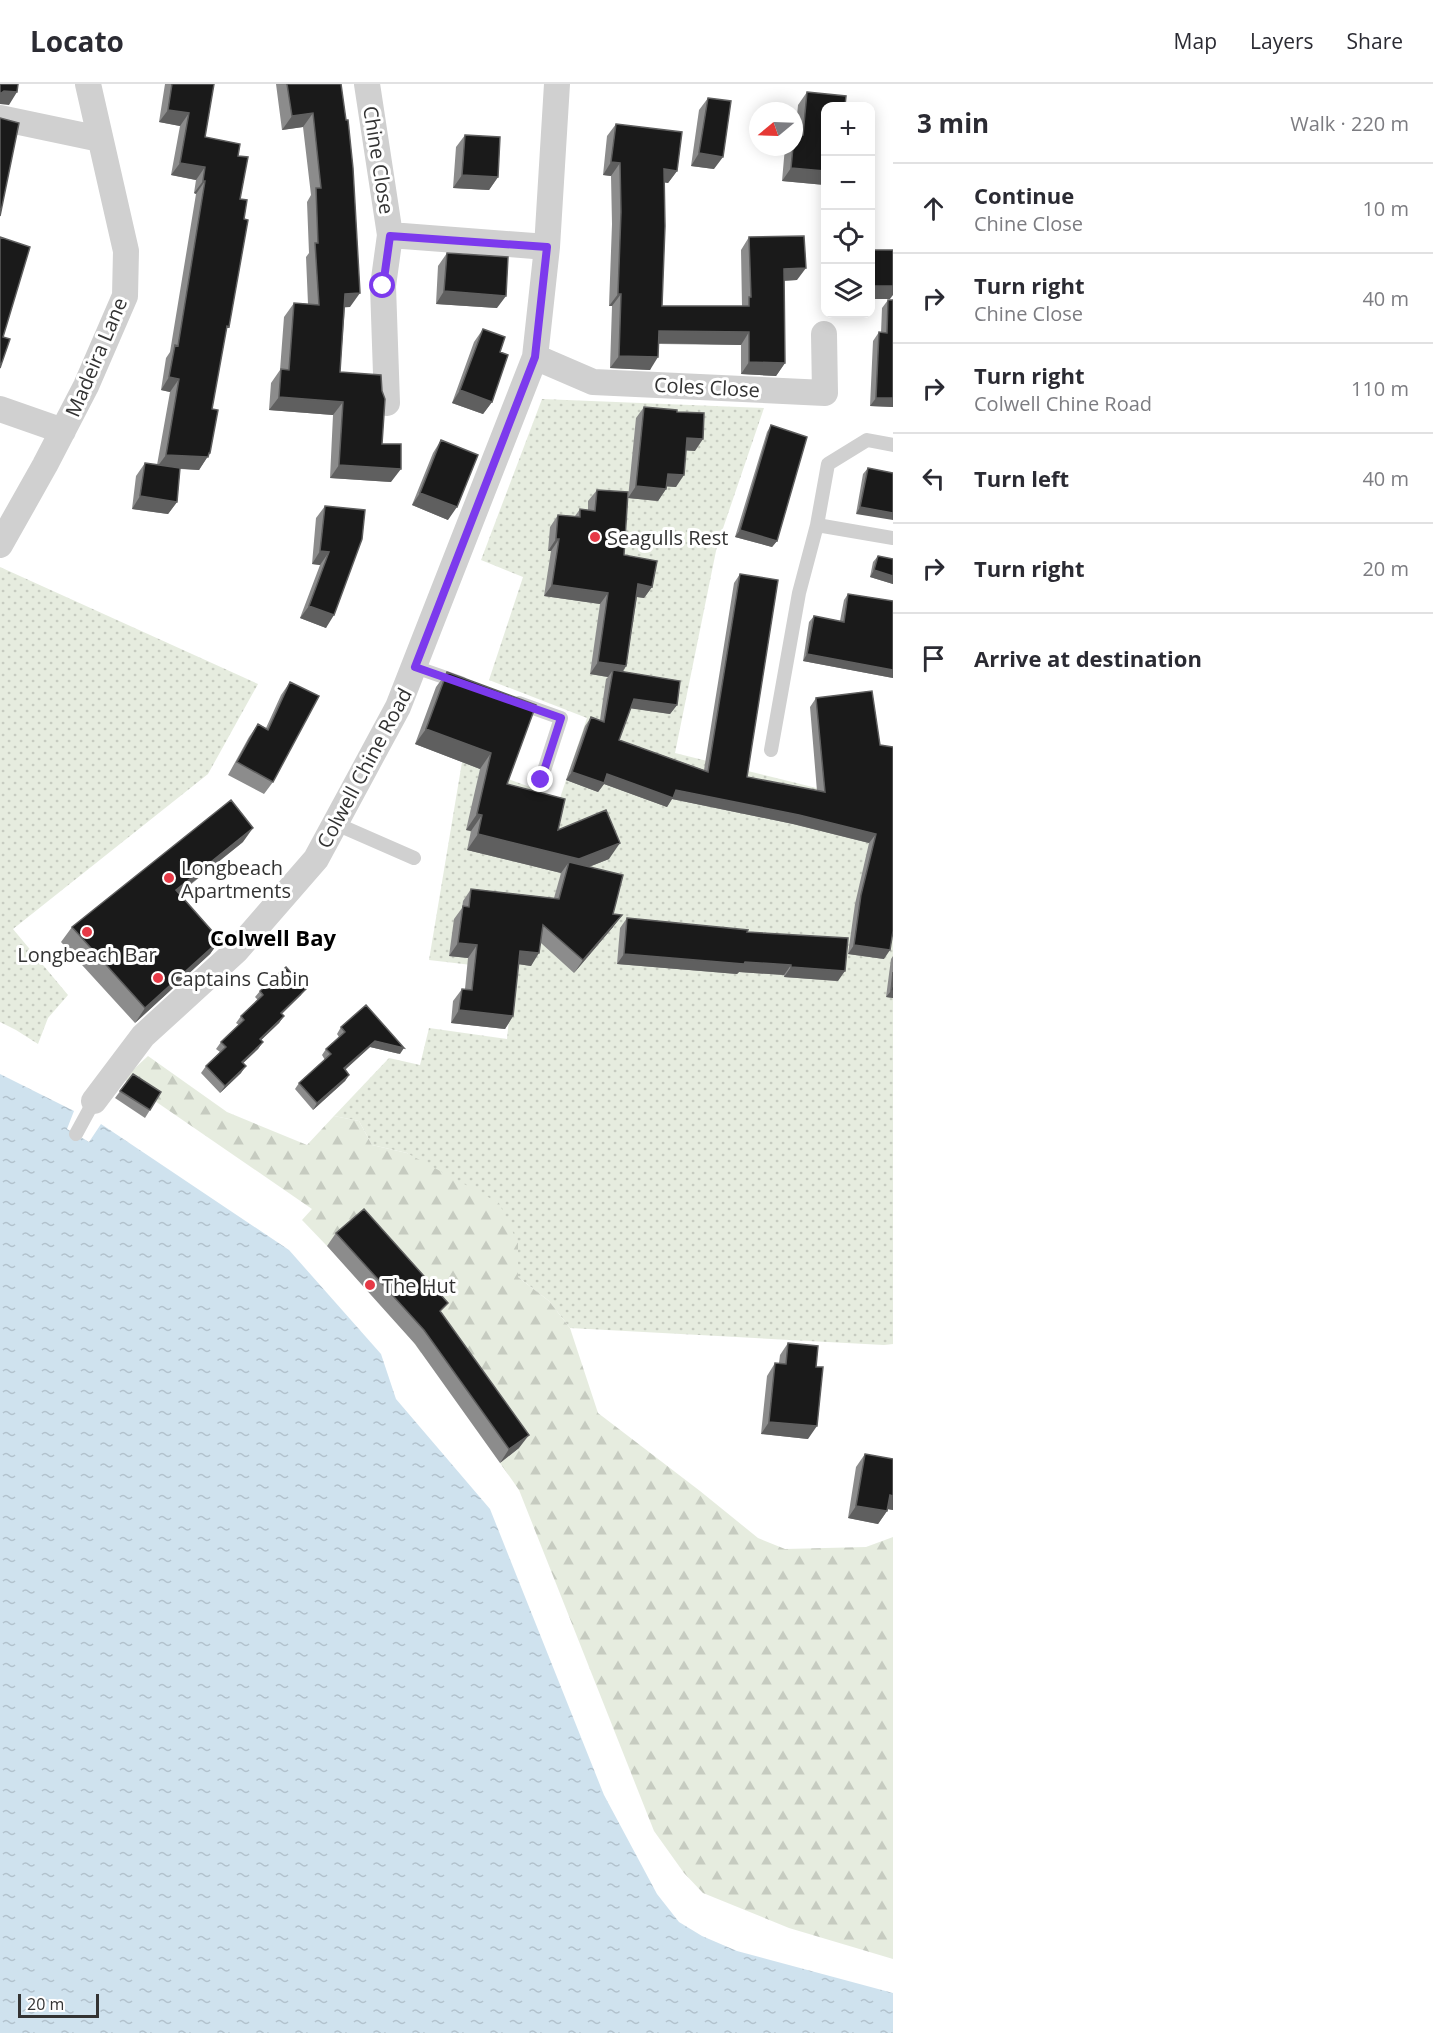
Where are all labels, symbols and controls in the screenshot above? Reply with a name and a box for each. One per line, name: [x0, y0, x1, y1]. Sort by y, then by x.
text: Locato: [30, 22, 124, 60]
text: Map: [1174, 27, 1217, 55]
text: Layers: [1250, 27, 1314, 55]
text: Share: [1347, 27, 1403, 55]
north arrow: [749, 102, 803, 156]
map controls: [821, 102, 875, 318]
button: +: [821, 102, 875, 156]
street label: Chine Close: [357, 104, 401, 216]
text: 3 min: [917, 105, 989, 141]
text: Walk · 220 m: [1290, 110, 1409, 137]
button: −: [821, 156, 875, 210]
text: Continue: [974, 180, 1074, 210]
icon: ahead: [917, 192, 950, 225]
text: 10 m: [1362, 195, 1409, 222]
button: locate: [821, 210, 875, 264]
text: Chine Close: [974, 210, 1083, 237]
button: layers: [821, 264, 875, 318]
text: Turn right: [974, 270, 1085, 300]
route start: [369, 272, 395, 298]
icon: right: [917, 282, 950, 315]
text: 40 m: [1362, 285, 1409, 312]
street label: Madeira Lane: [59, 293, 133, 421]
text: Chine Close: [974, 300, 1083, 327]
text: Turn right: [974, 360, 1085, 390]
street label: Coles Close: [653, 371, 761, 403]
icon: right: [917, 372, 950, 405]
text: 110 m: [1351, 375, 1409, 402]
text: Colwell Chine Road: [974, 390, 1152, 417]
icon: left: [917, 462, 950, 495]
text: Turn left: [974, 463, 1069, 493]
text: 40 m: [1362, 465, 1409, 492]
place label: Seagulls Rest: [607, 524, 729, 551]
marker: Seagulls Rest: [588, 530, 602, 544]
icon: right: [917, 552, 950, 585]
text: Turn right: [974, 553, 1085, 583]
text: 20 m: [1362, 555, 1409, 582]
icon: arrive: [917, 642, 950, 675]
text: Arrive at destination: [974, 643, 1202, 673]
street label: Colwell Chine Road: [310, 683, 418, 853]
route end: [527, 766, 553, 792]
place label: Longbeach Apartments: [181, 854, 291, 904]
marker: Longbeach Apartments: [162, 871, 176, 885]
district label: Colwell Bay: [210, 922, 336, 952]
marker: Longbeach Bar: [80, 925, 94, 939]
place label: Longbeach Bar: [17, 941, 157, 968]
place label: Captains Cabin: [170, 965, 310, 992]
marker: Captains Cabin: [151, 971, 165, 985]
place label: The Hut: [382, 1272, 456, 1299]
marker: The Hut: [363, 1278, 377, 1292]
scale bar: [18, 1991, 99, 2018]
text: 20 m: [27, 1993, 64, 2015]

